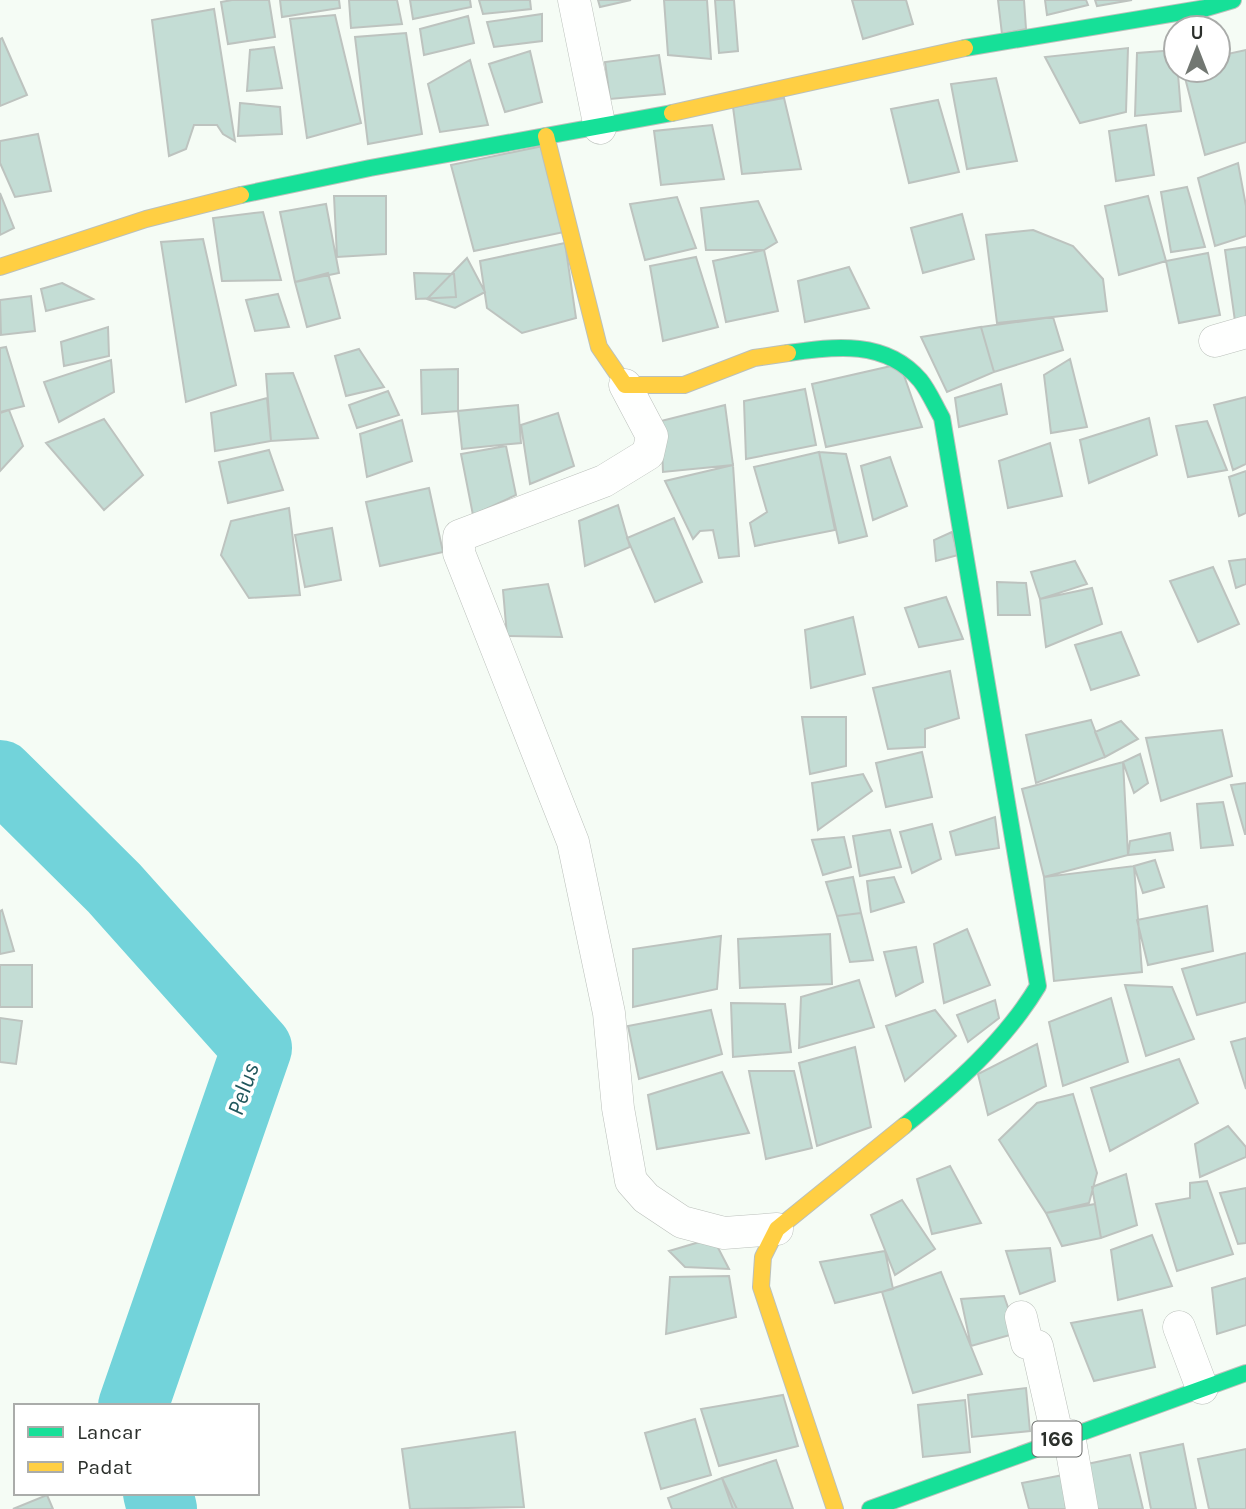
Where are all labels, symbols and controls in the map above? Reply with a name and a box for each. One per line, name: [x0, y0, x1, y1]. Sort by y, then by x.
north arrow: [1162, 14, 1232, 84]
text: U: [1190, 22, 1204, 44]
water label: Pelus: [221, 1059, 265, 1119]
legend: [14, 1404, 259, 1495]
text: Lancar: [77, 1420, 141, 1444]
road number: 166: [1032, 1422, 1082, 1456]
text: Padat: [77, 1455, 132, 1479]

